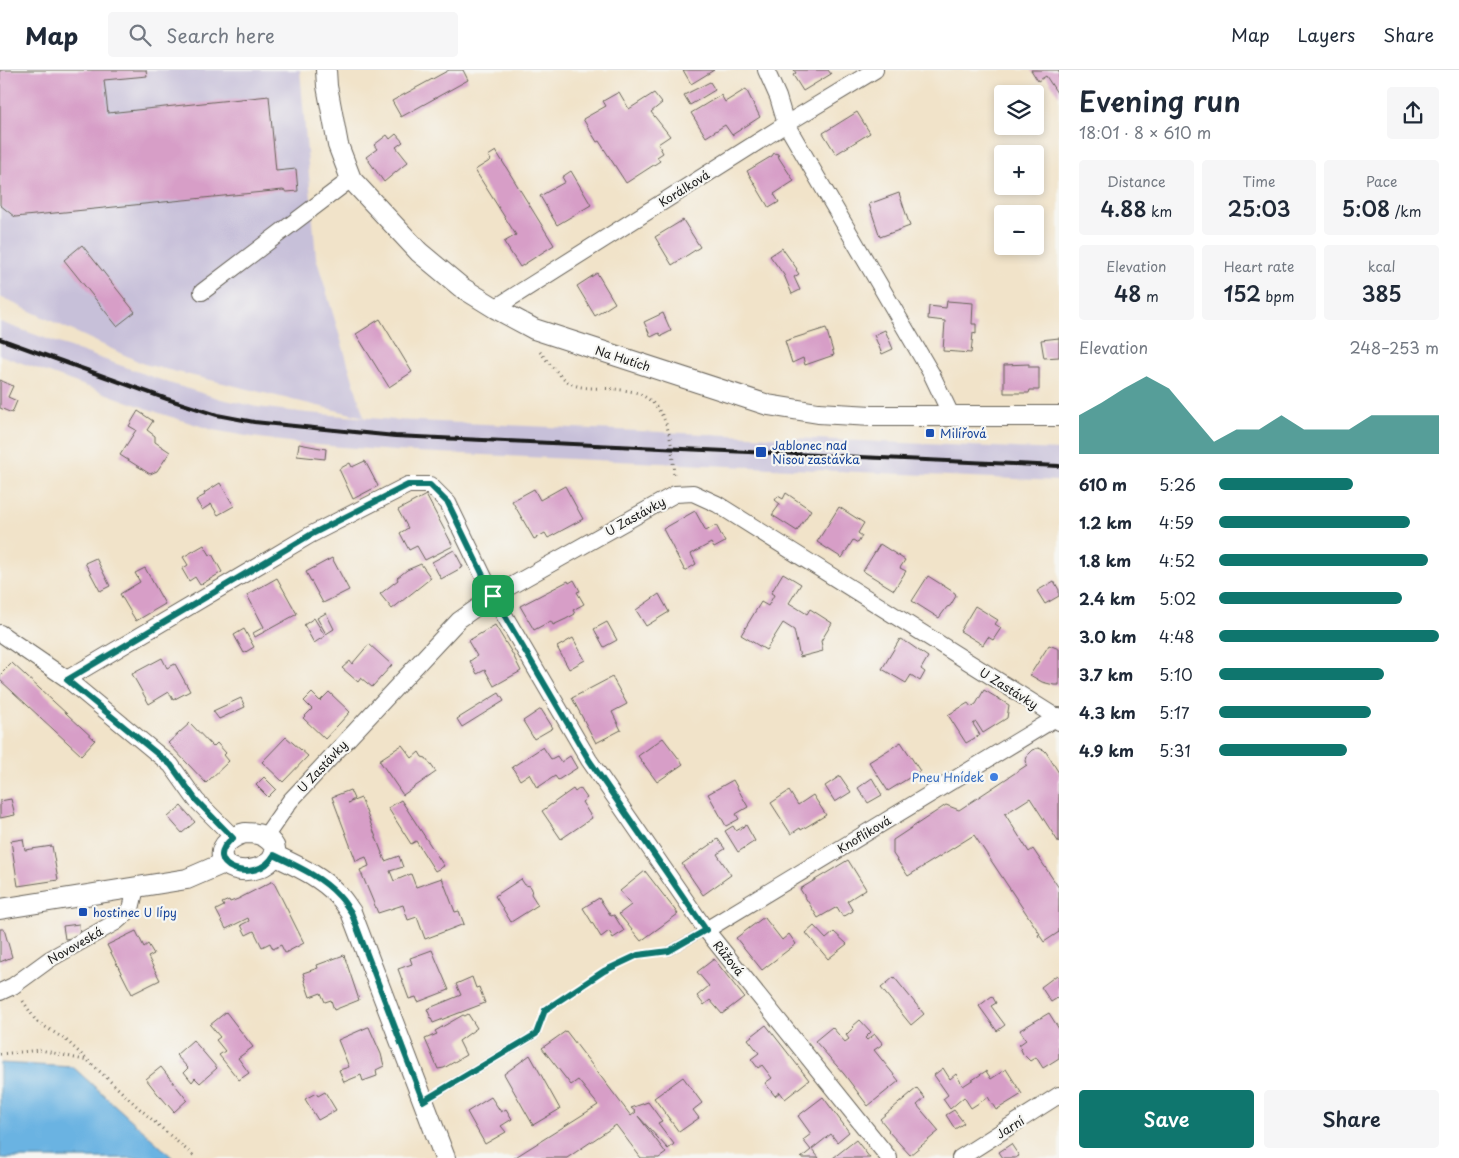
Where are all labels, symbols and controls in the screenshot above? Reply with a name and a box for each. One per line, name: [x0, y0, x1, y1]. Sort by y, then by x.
search box: [108, 12, 458, 57]
text: Map: [25, 17, 78, 53]
icon: search: [126, 21, 154, 49]
text: Search here: [166, 21, 275, 49]
text: Map: [1231, 21, 1270, 48]
text: Layers: [1298, 21, 1355, 48]
text: Share: [1383, 21, 1434, 48]
text: Evening run: [1079, 79, 1241, 122]
map controls: [994, 85, 1044, 255]
button: layers: [994, 85, 1044, 135]
button: share: [1387, 87, 1439, 139]
text: 18:01 · 8 × 610 m: [1079, 120, 1211, 144]
button: +: [994, 145, 1044, 195]
street label: Korálková: [655, 165, 713, 211]
text: Distance: [1107, 171, 1166, 192]
text: Time: [1242, 171, 1276, 192]
text: Pace: [1366, 171, 1397, 192]
text: 4.88: [1101, 192, 1147, 224]
text: 25:03: [1227, 192, 1290, 224]
text: 5:08: [1342, 192, 1390, 224]
text: km: [1147, 201, 1172, 222]
text: /km: [1390, 201, 1421, 222]
button: −: [994, 205, 1044, 255]
text: Elevation: [1106, 256, 1167, 277]
text: Heart rate: [1224, 256, 1294, 277]
text: kcal: [1368, 256, 1396, 277]
text: 48: [1114, 277, 1141, 309]
text: 152: [1224, 277, 1261, 309]
text: 385: [1362, 277, 1402, 309]
text: m: [1141, 286, 1159, 307]
text: bpm: [1261, 286, 1294, 307]
text: Elevation: [1079, 335, 1148, 359]
text: 248–253 m: [1349, 335, 1439, 359]
street label: Na Hutích: [593, 341, 653, 375]
place label: Milířová: [940, 424, 987, 442]
marker: Milířová: [924, 427, 936, 439]
place label: Jablonec nad Nisou zastávka: [772, 436, 860, 468]
marker: Jablonec nad Nisou zastávka: [754, 445, 768, 459]
text: 610 m: [1079, 472, 1127, 496]
text: 5:26: [1159, 472, 1196, 496]
street label: U Zastávky: [602, 492, 668, 540]
text: 1.2 km: [1079, 510, 1132, 534]
text: 4:59: [1159, 510, 1194, 534]
text: 1.8 km: [1079, 548, 1131, 572]
text: 4:52: [1159, 548, 1195, 572]
pin: [472, 575, 514, 617]
icon: arrive: [479, 582, 507, 610]
text: 2.4 km: [1079, 586, 1135, 610]
text: 5:02: [1159, 586, 1196, 610]
text: 3.0 km: [1079, 624, 1136, 648]
text: 4:48: [1159, 624, 1195, 648]
text: 3.7 km: [1079, 662, 1133, 686]
text: 5:10: [1159, 662, 1193, 686]
street label: U Zastávky: [976, 663, 1042, 713]
text: 4.3 km: [1079, 700, 1136, 724]
text: 5:17: [1159, 700, 1190, 724]
street label: U Zastávky: [293, 736, 351, 796]
text: 4.9 km: [1079, 738, 1134, 762]
text: 5:31: [1159, 738, 1191, 762]
place label: Pneu Hnídek: [912, 768, 984, 786]
marker: Pneu Hnídek: [988, 771, 1000, 783]
street label: Knoflíková: [834, 811, 895, 857]
place label: hostinec U lípy: [93, 903, 177, 921]
marker: hostinec U lípy: [77, 906, 89, 918]
street label: Novoveská: [44, 922, 106, 968]
street label: Růžová: [709, 937, 749, 980]
button: Save: [1079, 1090, 1254, 1148]
button: Share: [1264, 1090, 1439, 1148]
street label: Jarní: [992, 1111, 1028, 1143]

